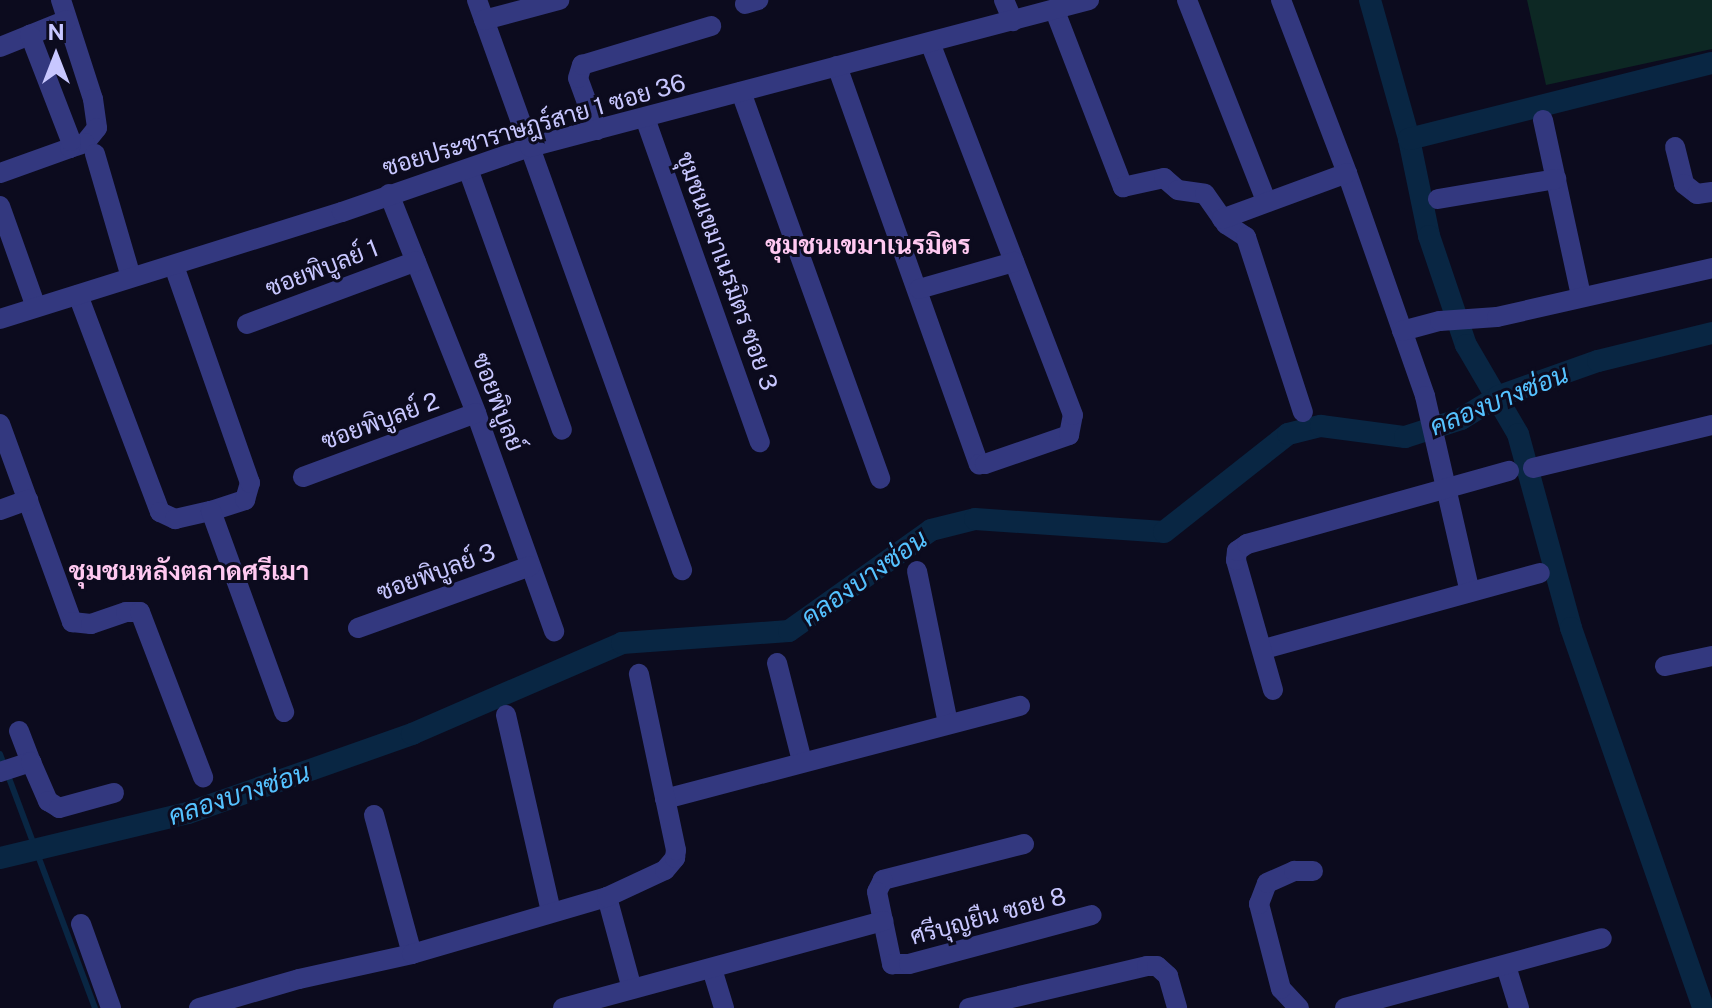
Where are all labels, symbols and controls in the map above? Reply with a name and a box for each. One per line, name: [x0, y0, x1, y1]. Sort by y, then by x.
north arrow: [16, 16, 96, 96]
text: N: [47, 19, 65, 45]
street label: ซอยประชาราษฎร์สาย 1 ซอย 36: [379, 68, 689, 182]
street label: ชุมชนเขมาเนรมิตร ซอย 3: [670, 148, 784, 394]
district label: ชุมชนเขมาเนรมิตร: [765, 229, 971, 261]
street label: ซอยพิบูลย์ 1: [261, 233, 383, 303]
street label: ซอยพิบูลย์: [466, 349, 530, 455]
water label: คลองบางซ่อน: [1425, 358, 1573, 442]
street label: ซอยพิบูลย์ 2: [317, 386, 443, 456]
water label: คลองบางซ่อน: [795, 523, 933, 633]
street label: ซอยพิบูลย์ 3: [373, 537, 499, 607]
district label: ชุมชนหลังตลาดศรีเมา: [69, 555, 309, 587]
water label: คลองบางซ่อน: [164, 756, 314, 832]
street label: ศรีบุญยืน ซอย 8: [907, 881, 1069, 951]

